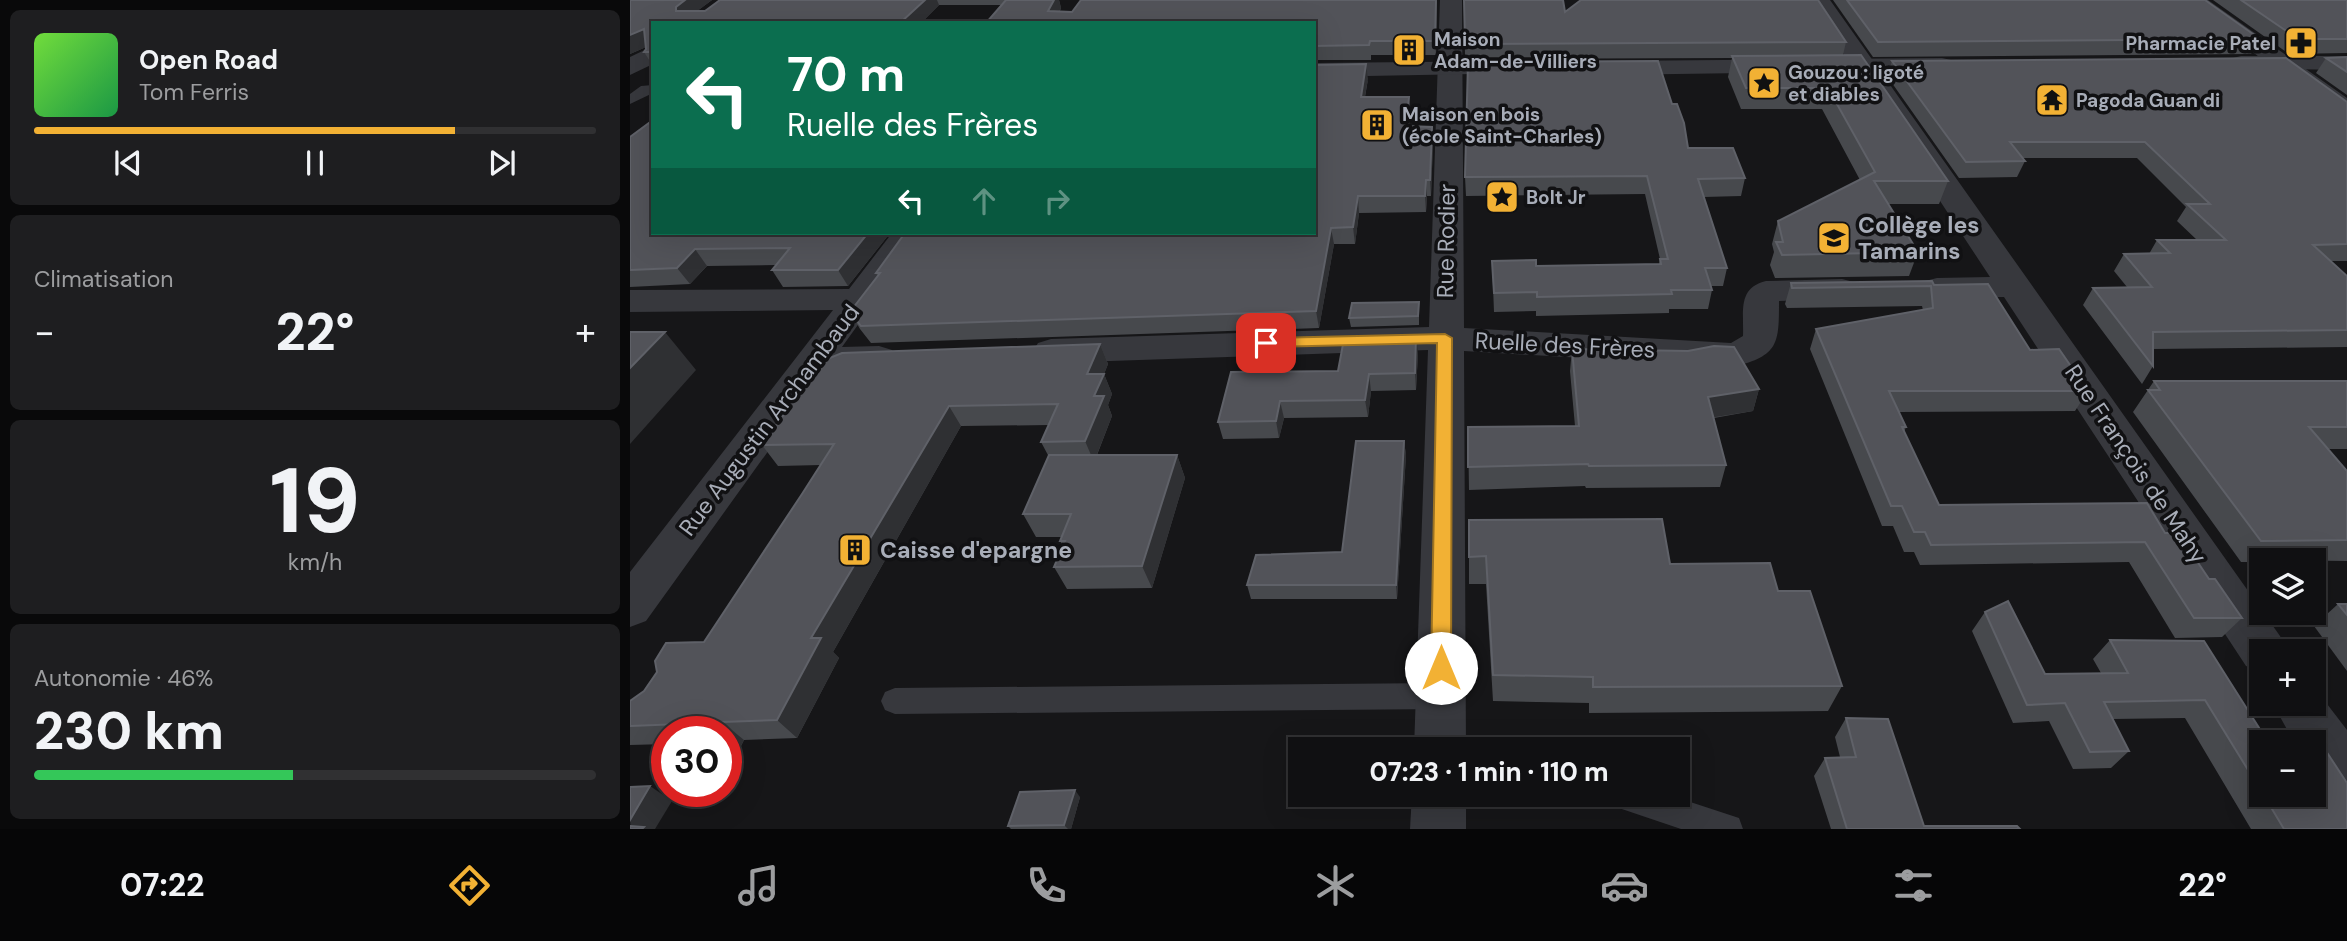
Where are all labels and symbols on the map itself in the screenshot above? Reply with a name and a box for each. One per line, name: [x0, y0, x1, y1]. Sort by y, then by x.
pharmacy icon: Pharmacie Patel: [2282, 24, 2320, 62]
place label: Maison Adam-de-Villiers: [1434, 27, 1597, 74]
building icon: Maison Adam-de-Villiers: [1390, 31, 1428, 69]
place label: Pharmacie Patel: [2125, 31, 2276, 56]
place label: Gouzou : ligoté et diables: [1788, 60, 1924, 107]
place icon: Gouzou : ligoté et diables: [1745, 64, 1783, 102]
temple icon: Pagoda Guan di: [2033, 81, 2071, 119]
place label: Pagoda Guan di: [2076, 88, 2220, 113]
place label: Maison en bois (école Saint-Charles): [1402, 102, 1602, 149]
building icon: Maison en bois (école Saint-Charles): [1358, 106, 1396, 144]
place icon: Bolt Jr: [1483, 178, 1521, 216]
street label: Rue Rodier: [1430, 184, 1462, 298]
place label: Bolt Jr: [1526, 185, 1586, 210]
place label: Collège les Tamarins: [1858, 210, 1980, 266]
school or university icon: Collège les Tamarins: [1815, 219, 1853, 257]
street label: Rue Augustin Archambaud: [672, 298, 866, 542]
pin: [1236, 313, 1296, 373]
street label: Ruelle des Frères: [1474, 325, 1656, 365]
street label: Rue François de Mahy: [2058, 359, 2214, 569]
building icon: Caisse d'epargne: [836, 531, 874, 569]
place label: Caisse d'epargne: [880, 535, 1072, 565]
position arrow: [1404, 631, 1478, 705]
speed limit sign: 30: [651, 716, 742, 807]

